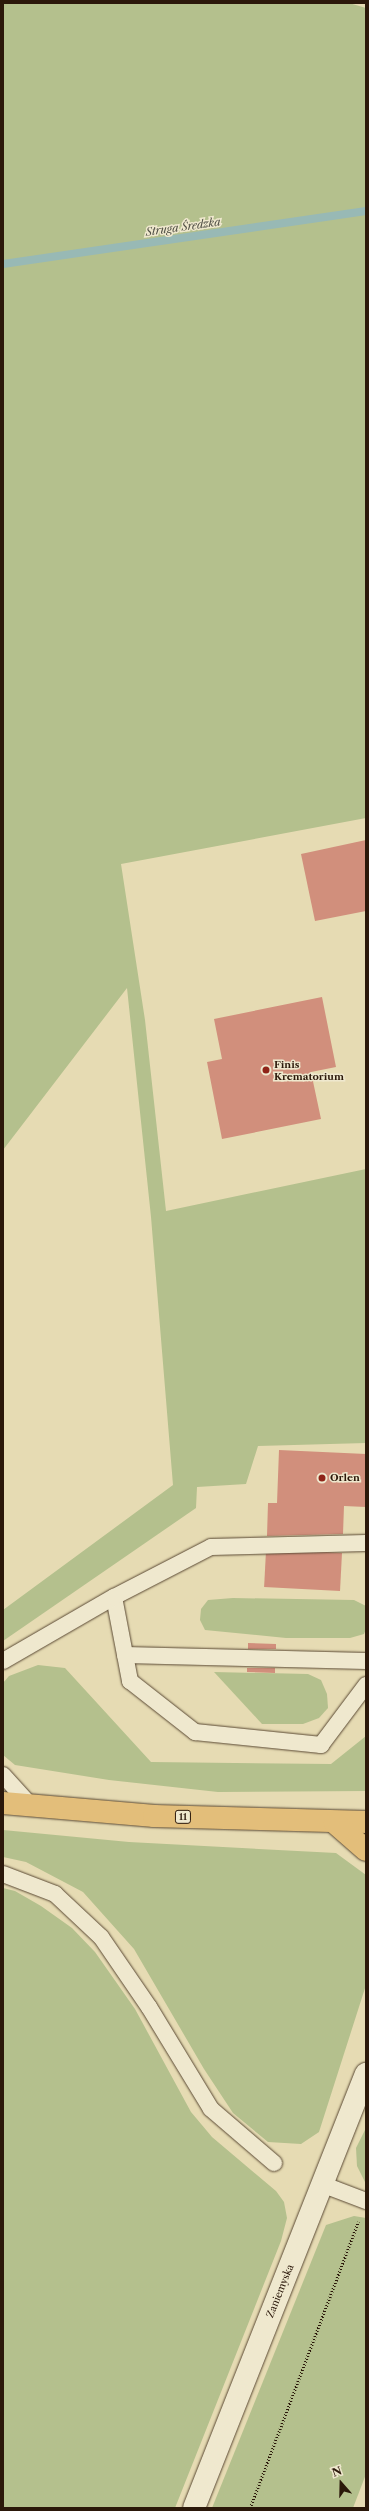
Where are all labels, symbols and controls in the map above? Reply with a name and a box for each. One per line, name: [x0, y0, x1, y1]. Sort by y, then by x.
water label: Struga Średzka: [145, 215, 221, 239]
place label: Finis Krematorium: [274, 1058, 344, 1082]
marker: Finis Krematorium: [261, 1065, 271, 1075]
place label: Orlen: [330, 1472, 360, 1484]
marker: Orlen: [317, 1473, 327, 1483]
road number: 11: [174, 1810, 192, 1824]
street label: Zaniemyska: [264, 2263, 296, 2319]
north arrow: [321, 2463, 361, 2503]
text: N: [330, 2464, 344, 2480]

